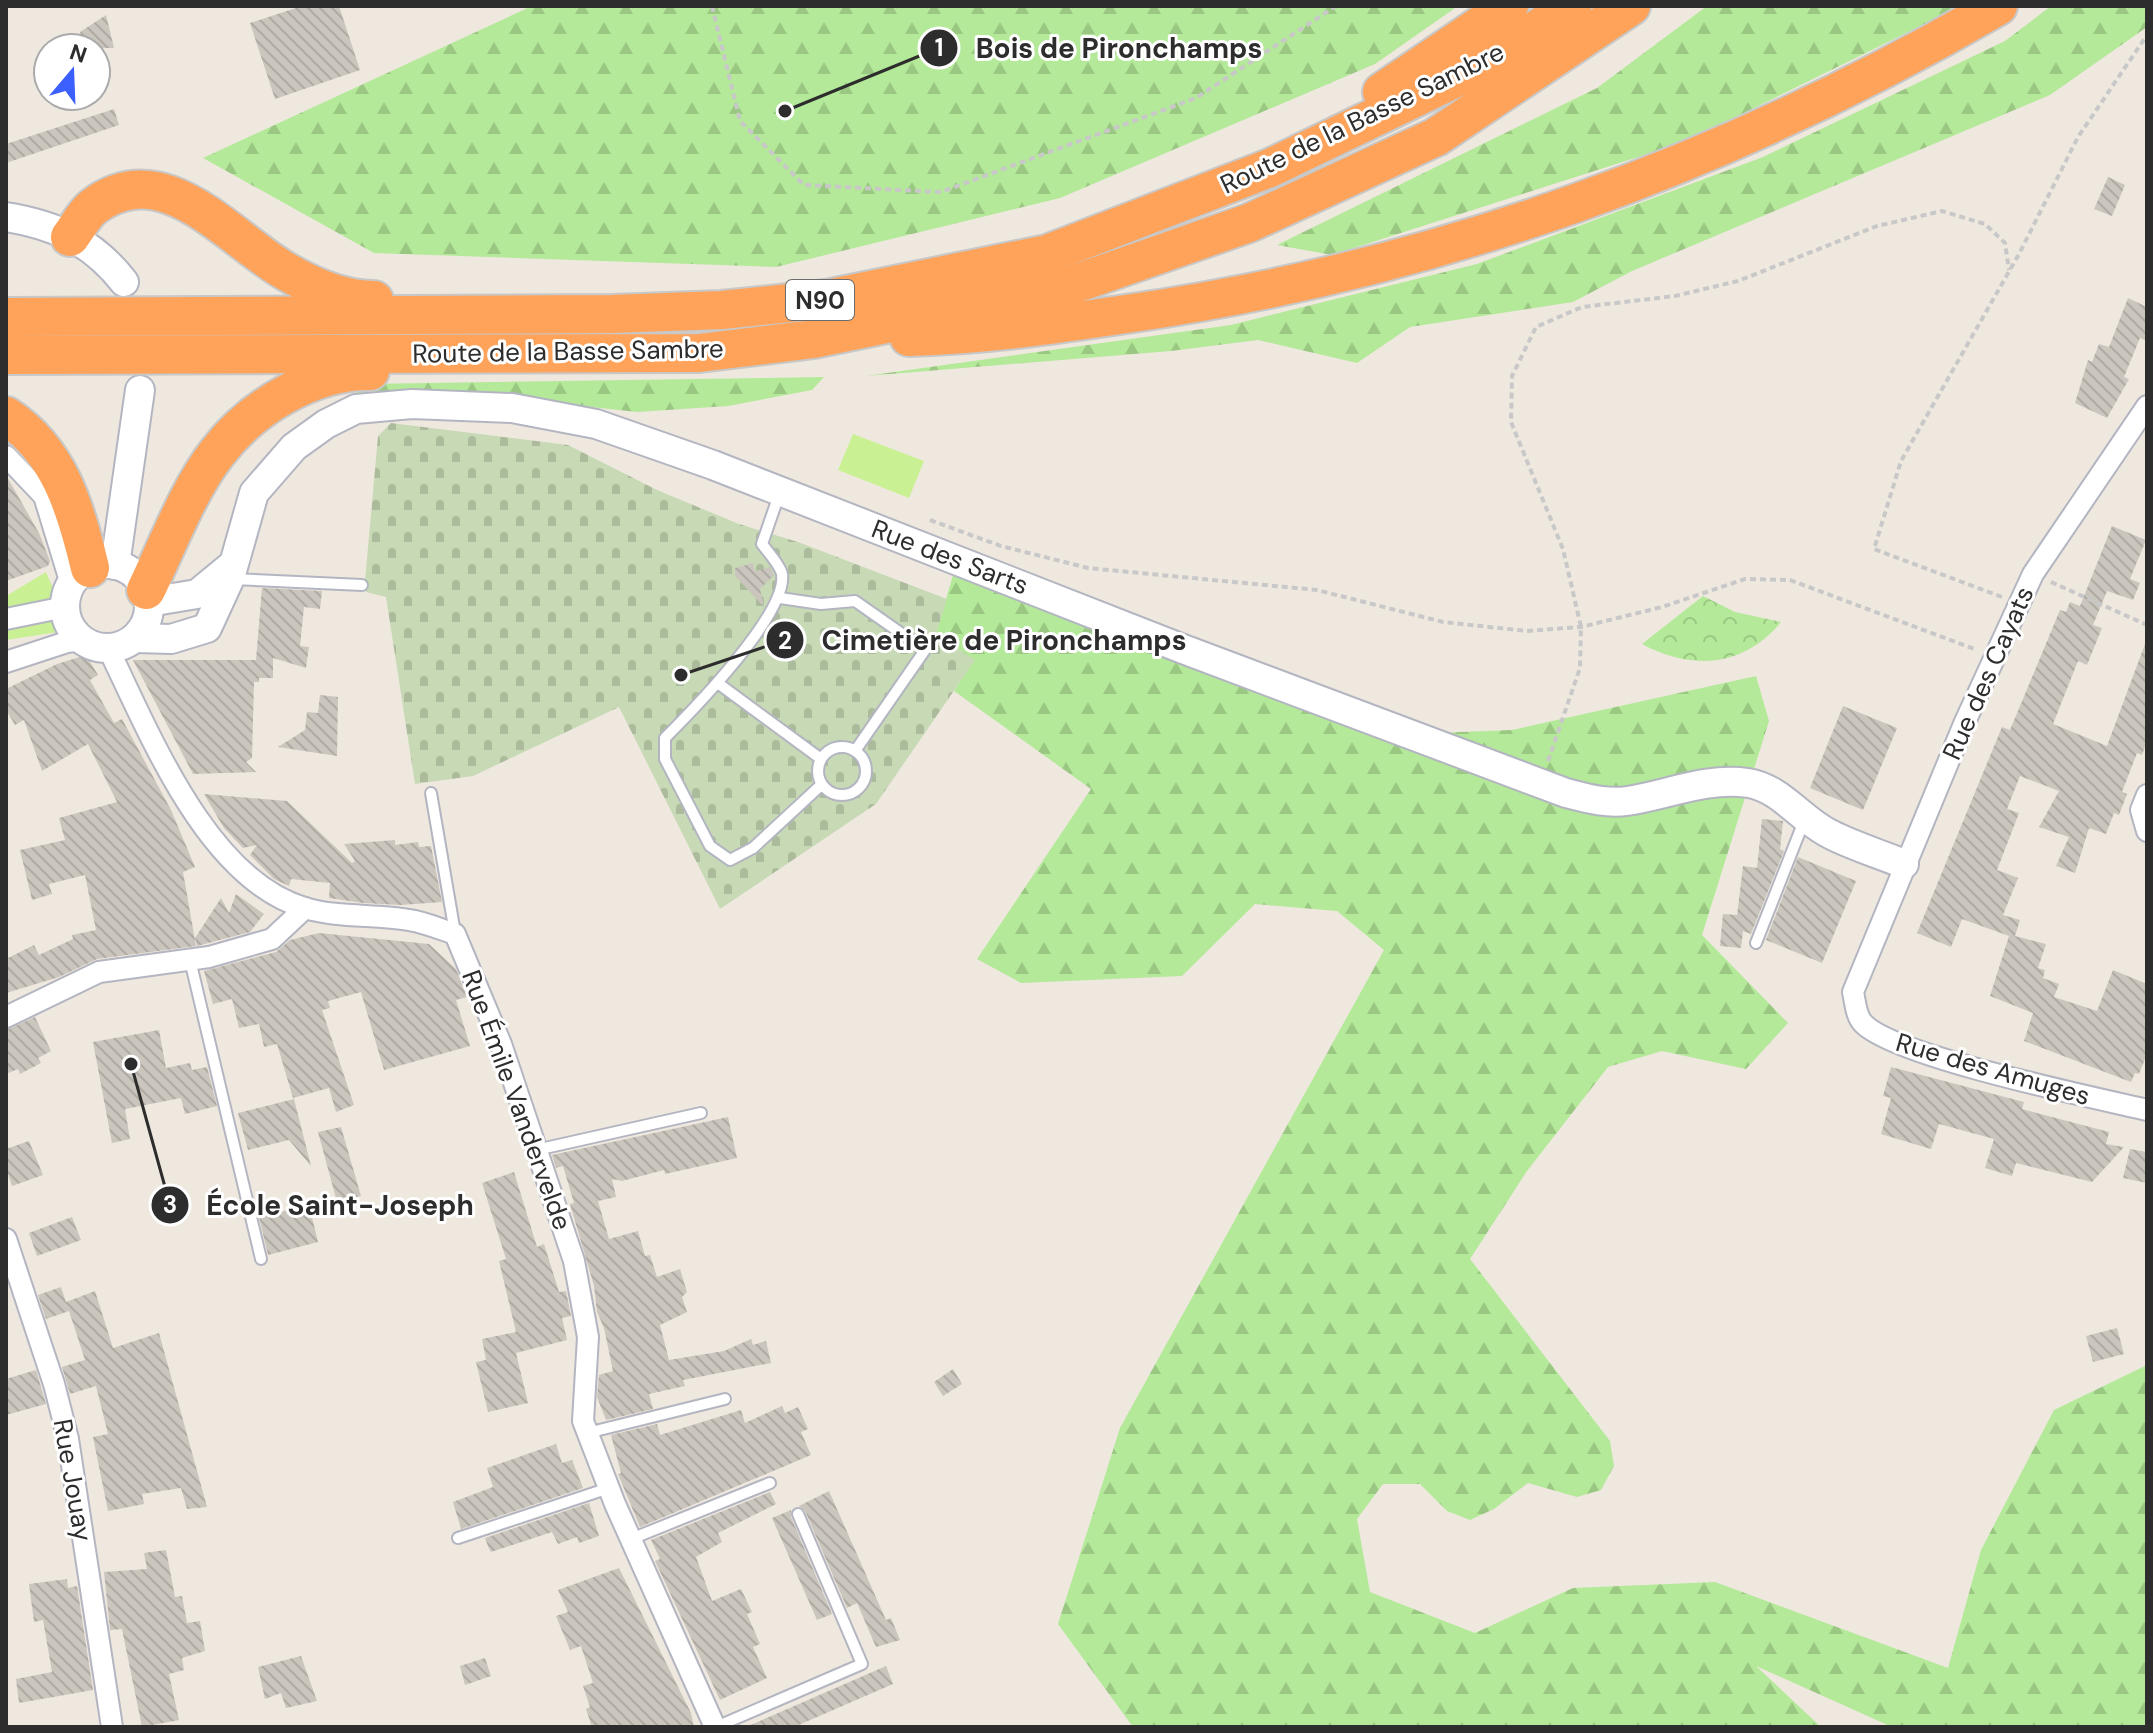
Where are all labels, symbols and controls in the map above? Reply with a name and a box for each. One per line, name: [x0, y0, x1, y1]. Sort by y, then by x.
callout: Bois de Pironchamps: [919, 22, 1278, 74]
text: Bois de Pironchamps: [976, 30, 1262, 67]
north arrow: [32, 32, 112, 112]
text: 1: [935, 32, 943, 63]
street label: Route de la Basse Sambre: [1215, 34, 1509, 202]
text: N: [66, 37, 91, 70]
road number: N90: [786, 280, 854, 320]
street label: Route de la Basse Sambre: [412, 331, 724, 371]
street label: Rue des Sarts: [867, 512, 1033, 602]
street label: Rue des Cayats: [1935, 581, 2041, 765]
callout: Cimetière de Pironchamps: [765, 614, 1203, 666]
text: Cimetière de Pironchamps: [821, 622, 1187, 659]
text: 2: [778, 625, 792, 656]
street label: Rue Émile Vandervelde: [454, 965, 580, 1235]
street label: Rue des Amuges: [1892, 1025, 2094, 1113]
callout: École Saint-Joseph: [150, 1179, 490, 1231]
text: École Saint-Joseph: [206, 1187, 474, 1224]
text: 3: [163, 1189, 177, 1220]
street label: Rue Jouay: [46, 1416, 100, 1544]

